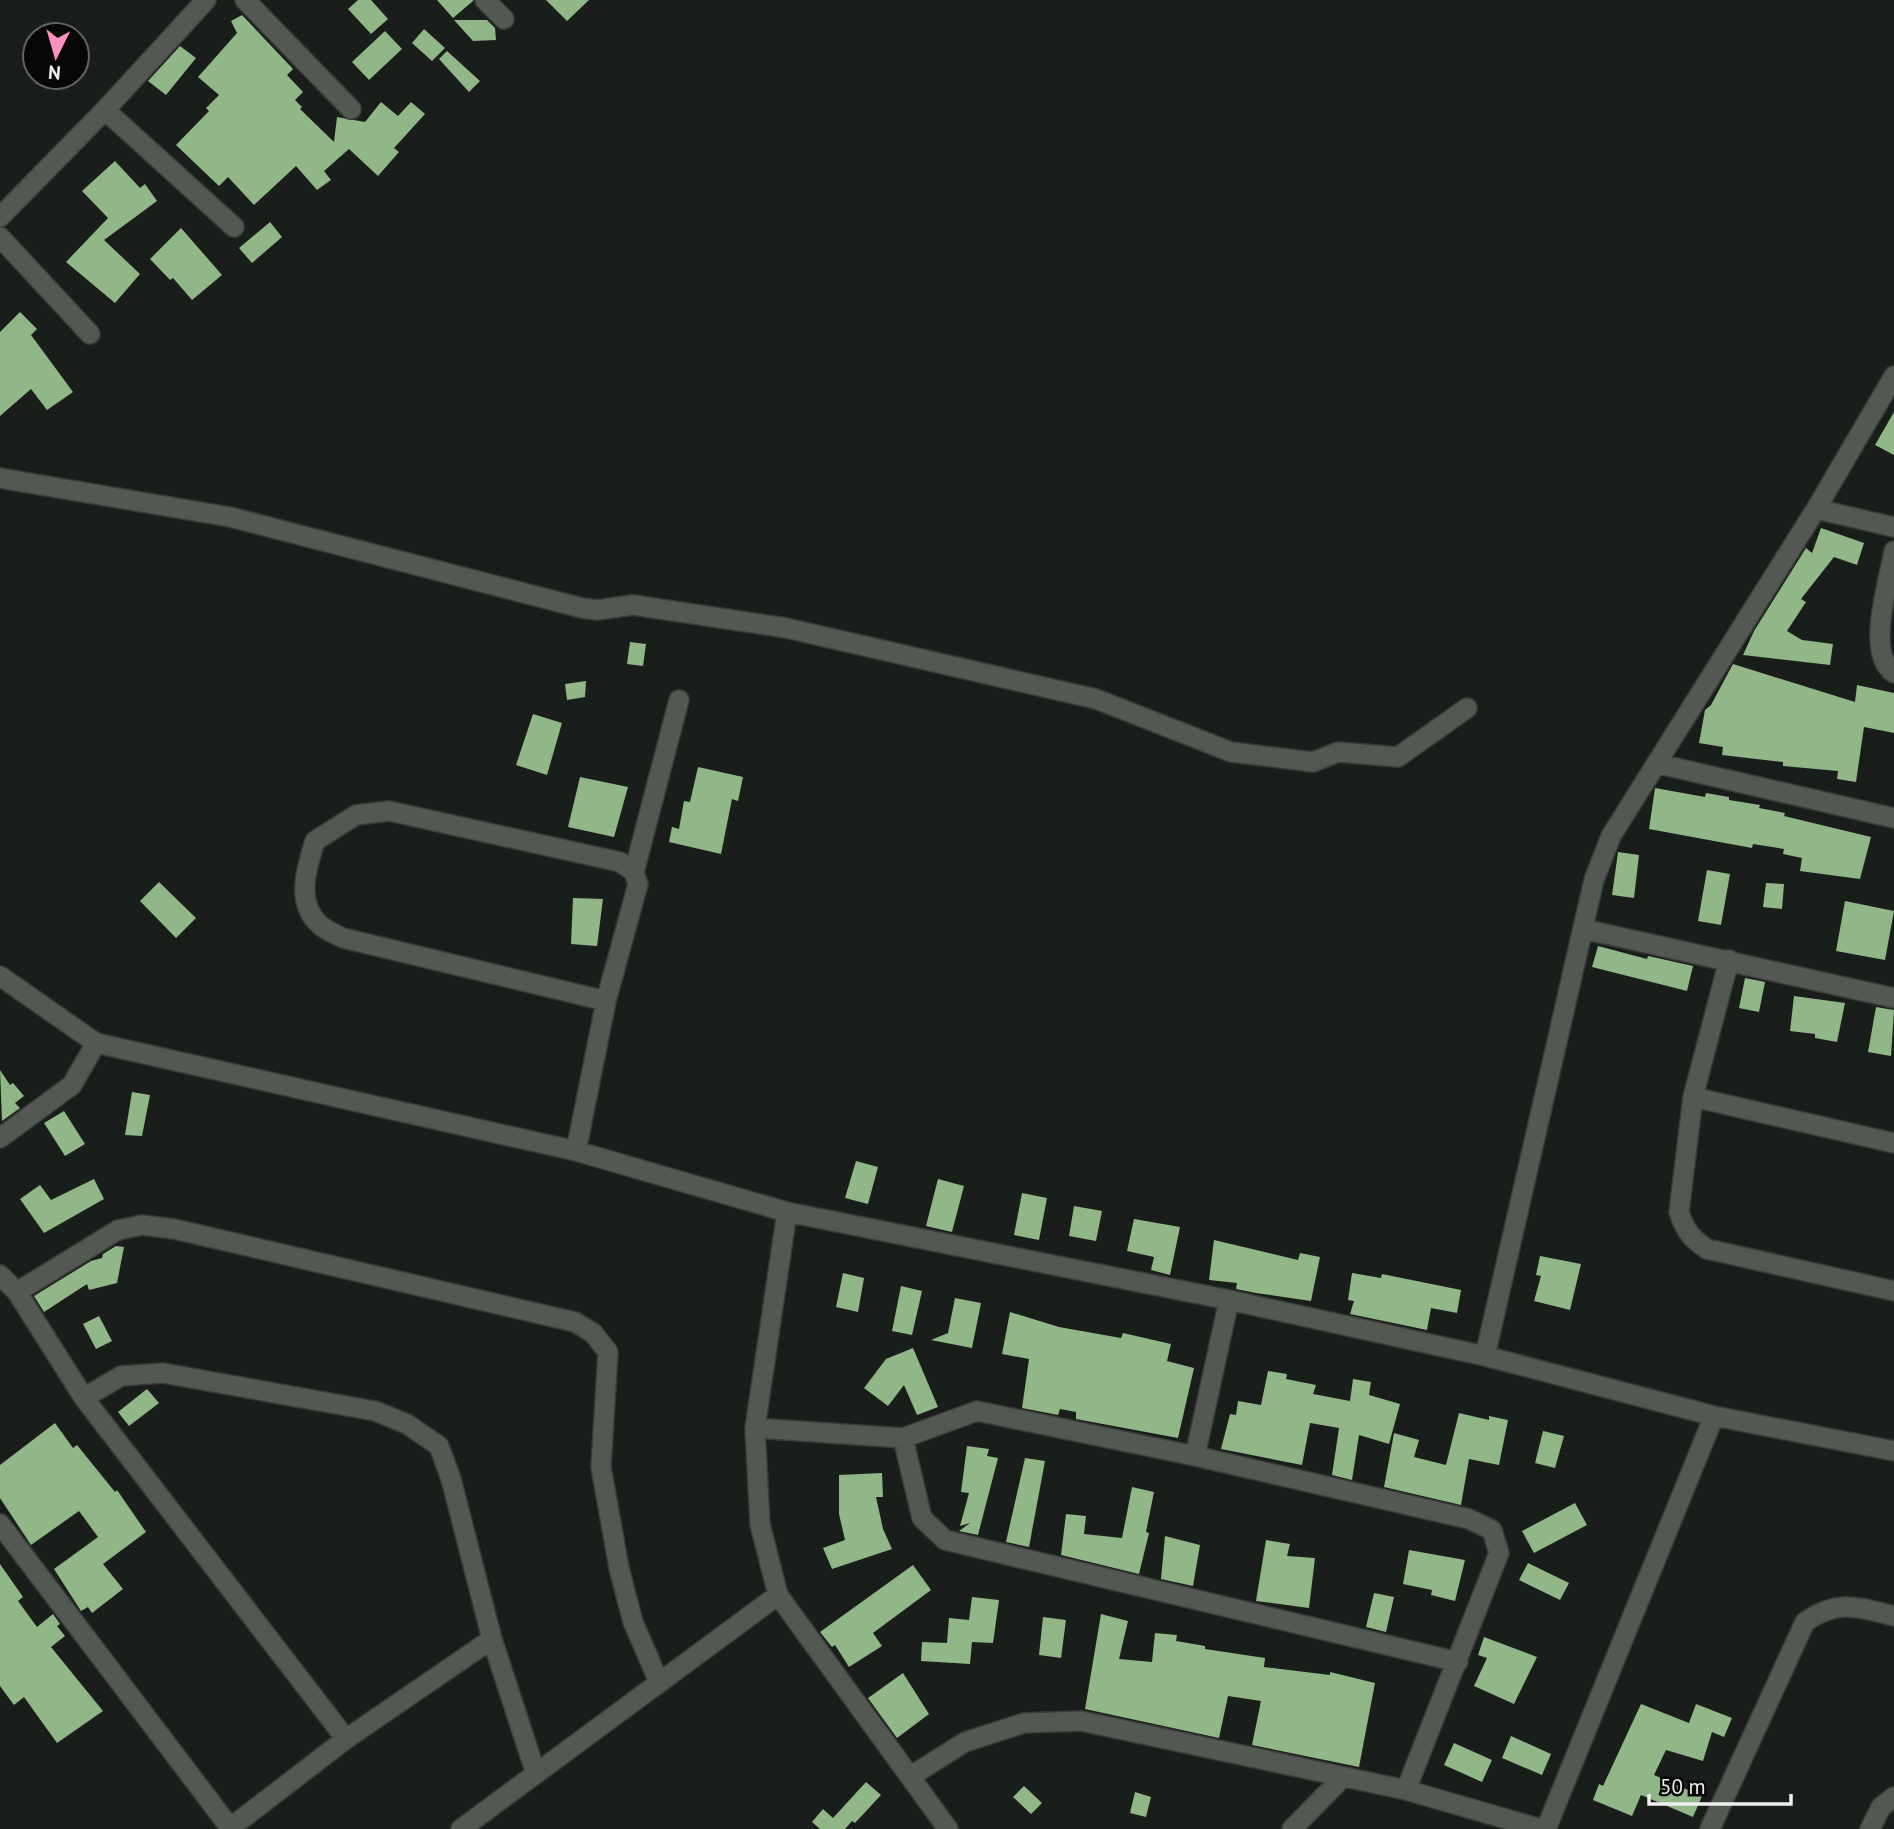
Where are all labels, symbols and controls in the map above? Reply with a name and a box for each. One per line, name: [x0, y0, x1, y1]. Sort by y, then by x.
north arrow: [21, 21, 91, 91]
text: N: [47, 60, 62, 85]
scale bar: [1649, 1762, 1791, 1806]
text: 50 m: [1660, 1773, 1706, 1800]

